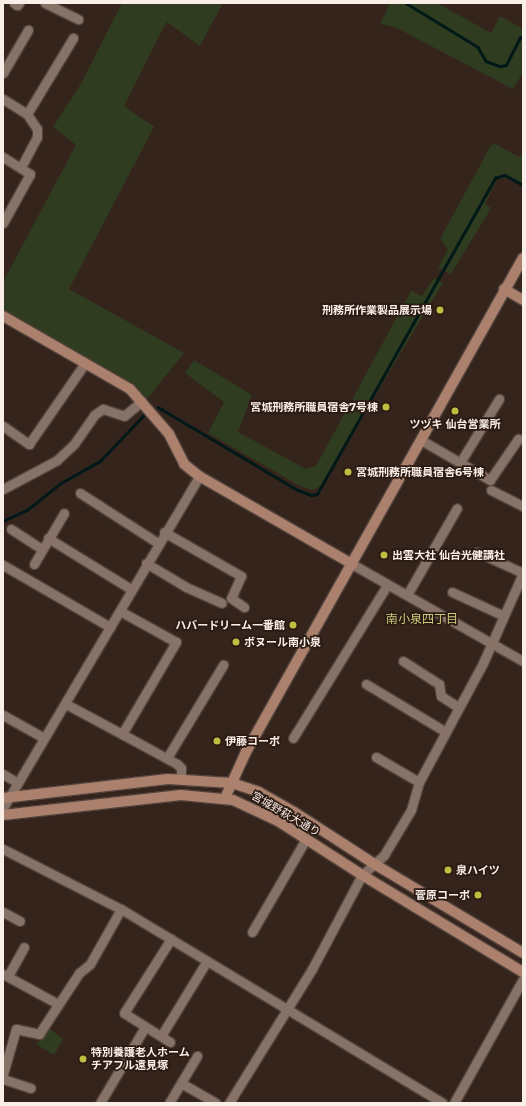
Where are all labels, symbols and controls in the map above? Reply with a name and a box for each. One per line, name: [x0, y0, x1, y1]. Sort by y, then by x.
place label: 刑務所作業製品展示場: [322, 303, 432, 317]
marker: 刑務所作業製品展示場: [435, 305, 445, 315]
place label: 宮城刑務所職員宿舎7号棟: [250, 400, 378, 414]
marker: 宮城刑務所職員宿舎7号棟: [381, 402, 391, 412]
marker: ツヅキ 仙台営業所: [450, 406, 460, 416]
place label: ツヅキ 仙台営業所: [409, 417, 501, 431]
place label: 宮城刑務所職員宿舎6号棟: [356, 465, 484, 479]
marker: 宮城刑務所職員宿舎6号棟: [343, 467, 353, 477]
place label: 出雲大社 仙台光健講社: [392, 548, 505, 562]
marker: 出雲大社 仙台光健講社: [379, 550, 389, 560]
district label: 南小泉四丁目: [386, 612, 458, 626]
place label: ハバードリーム一番館: [175, 618, 285, 632]
marker: ハバードリーム一番館: [288, 620, 298, 630]
place label: ボヌール南小泉: [244, 635, 321, 649]
marker: ボヌール南小泉: [231, 637, 241, 647]
place label: 伊藤コーポ: [225, 734, 280, 748]
marker: 伊藤コーポ: [212, 736, 222, 746]
street label: 宮城野萩大通り: [249, 789, 323, 839]
place label: 泉ハイツ: [456, 863, 500, 877]
marker: 泉ハイツ: [443, 865, 453, 875]
place label: 菅原コーポ: [415, 888, 470, 902]
marker: 菅原コーポ: [473, 890, 483, 900]
place label: 特別養護老人ホーム チアフル遠見塚: [91, 1046, 190, 1072]
marker: 特別養護老人ホーム チアフル遠見塚: [78, 1054, 88, 1064]

